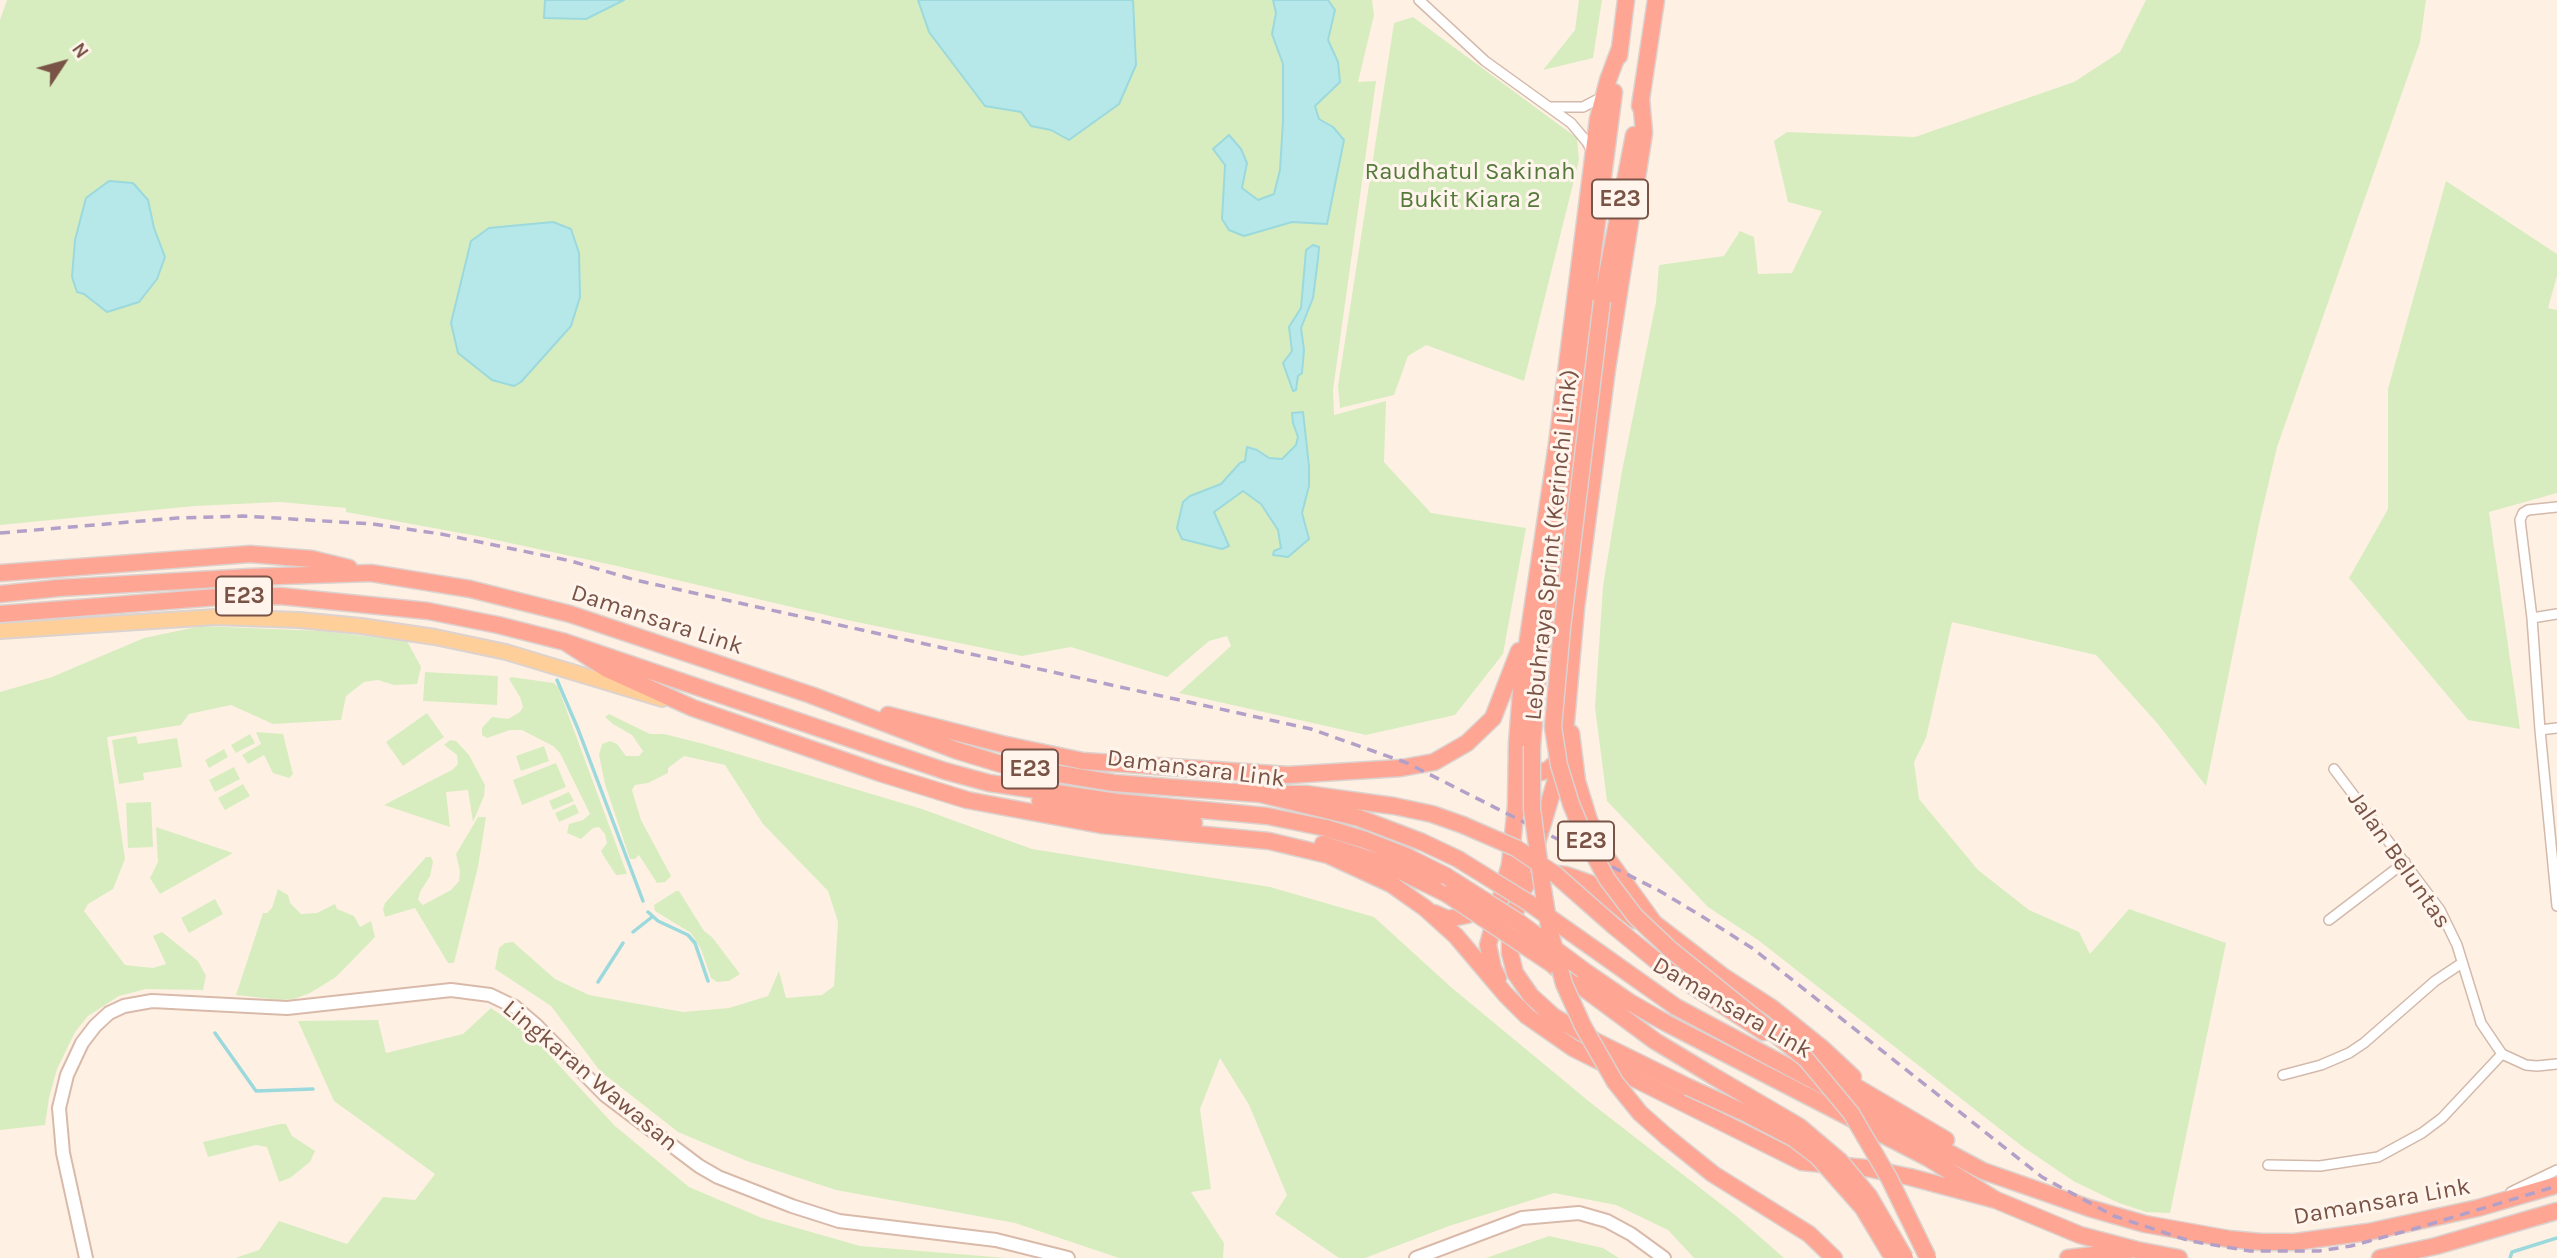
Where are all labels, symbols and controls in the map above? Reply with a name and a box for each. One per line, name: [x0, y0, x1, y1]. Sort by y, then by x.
north arrow: [28, 28, 98, 98]
text: N: [67, 39, 93, 63]
park label: Raudhatul Sakinah Bukit Kiara 2: [1365, 158, 1575, 214]
road number: E23: [1592, 180, 1648, 218]
street label: Lebuhraya Sprint (Kerinchi Link): [1519, 368, 1585, 722]
road number: E23: [216, 576, 272, 616]
street label: Damansara Link: [567, 579, 747, 661]
street label: Damansara Link: [1105, 744, 1287, 794]
road number: E23: [1002, 750, 1058, 789]
street label: Jalan Beluntas: [2341, 786, 2457, 934]
road number: E23: [1558, 821, 1614, 860]
street label: Damansara Link: [1647, 951, 1817, 1065]
street label: Lingkaran Wawasan: [496, 994, 684, 1158]
street label: Damansara Link: [2291, 1172, 2473, 1232]

